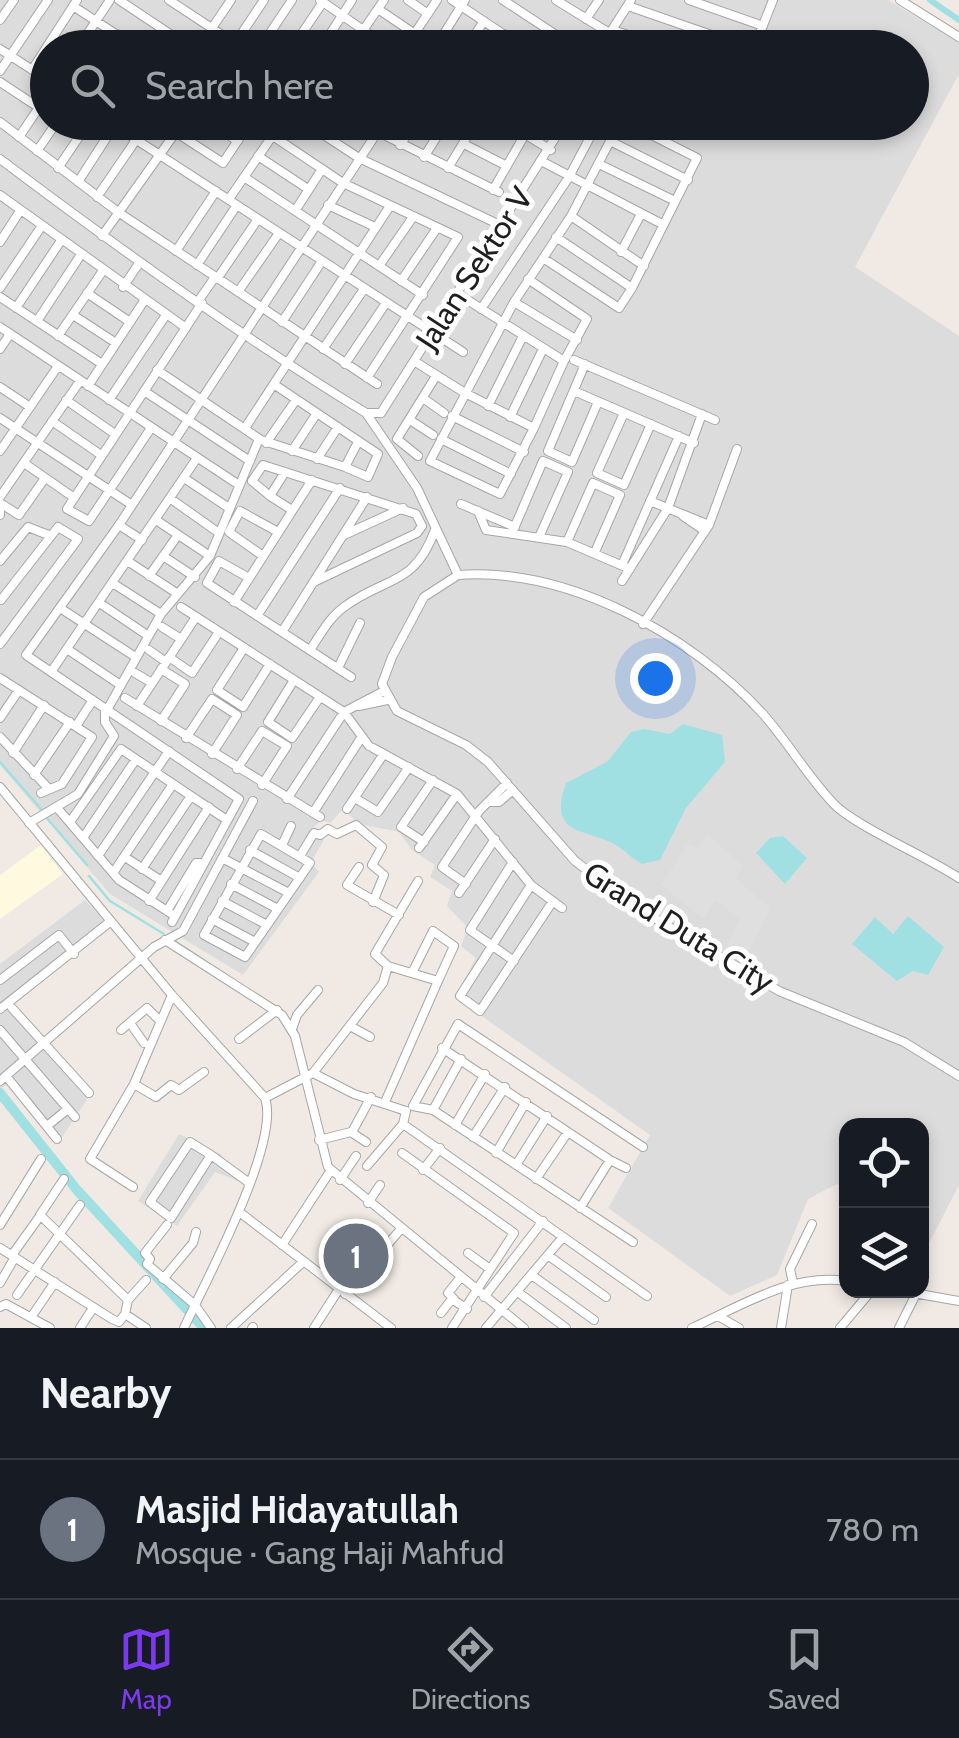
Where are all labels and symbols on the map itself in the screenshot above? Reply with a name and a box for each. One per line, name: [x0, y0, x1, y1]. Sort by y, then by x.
street label: Jalan Sektor V: [407, 179, 541, 357]
your location: [630, 653, 681, 704]
street label: Grand Duta City: [577, 853, 781, 1001]
pin: 1: [324, 1218, 388, 1294]

